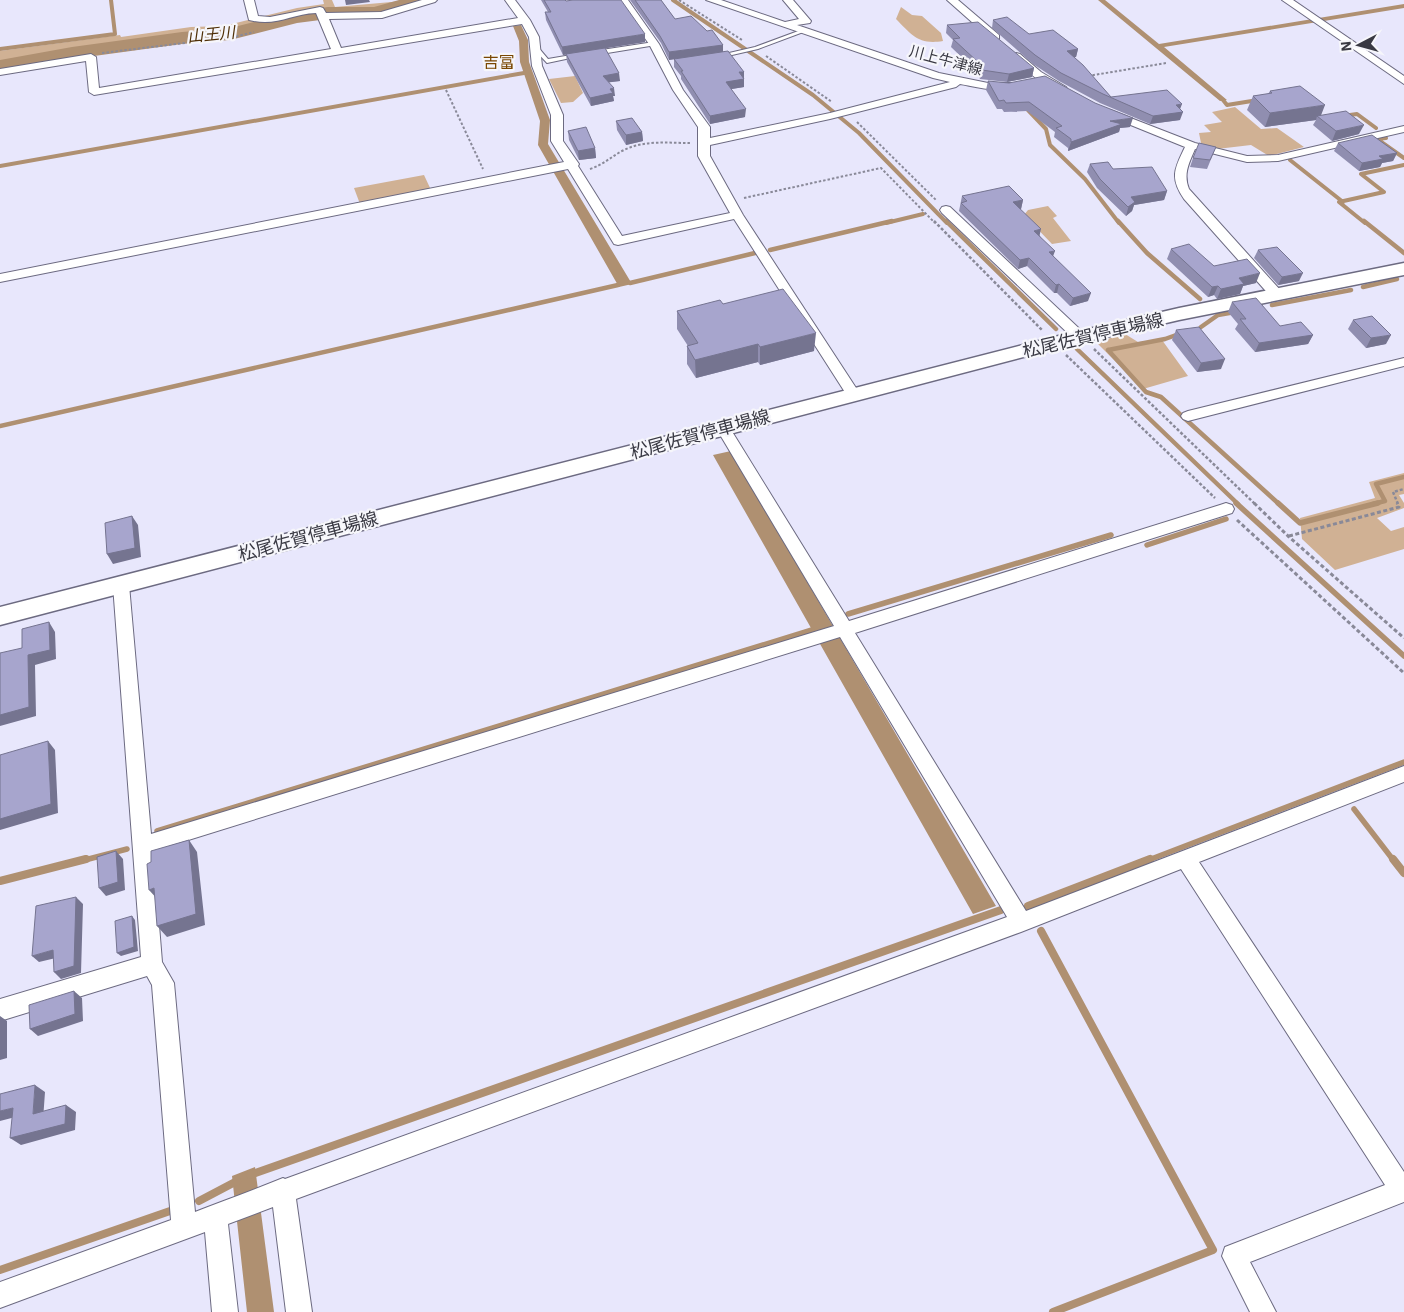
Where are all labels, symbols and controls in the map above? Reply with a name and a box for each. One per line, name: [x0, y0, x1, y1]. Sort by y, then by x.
north arrow: [1334, 20, 1384, 70]
water label: 山王川: [186, 21, 238, 46]
text: N: [1337, 40, 1356, 52]
street label: 川上牛津線: [907, 41, 985, 79]
district label: 吉富: [483, 52, 515, 72]
street label: 松尾佐賀停車場線: [1020, 308, 1166, 362]
street label: 松尾佐賀停車場線: [627, 404, 773, 464]
street label: 松尾佐賀停車場線: [235, 506, 381, 566]

